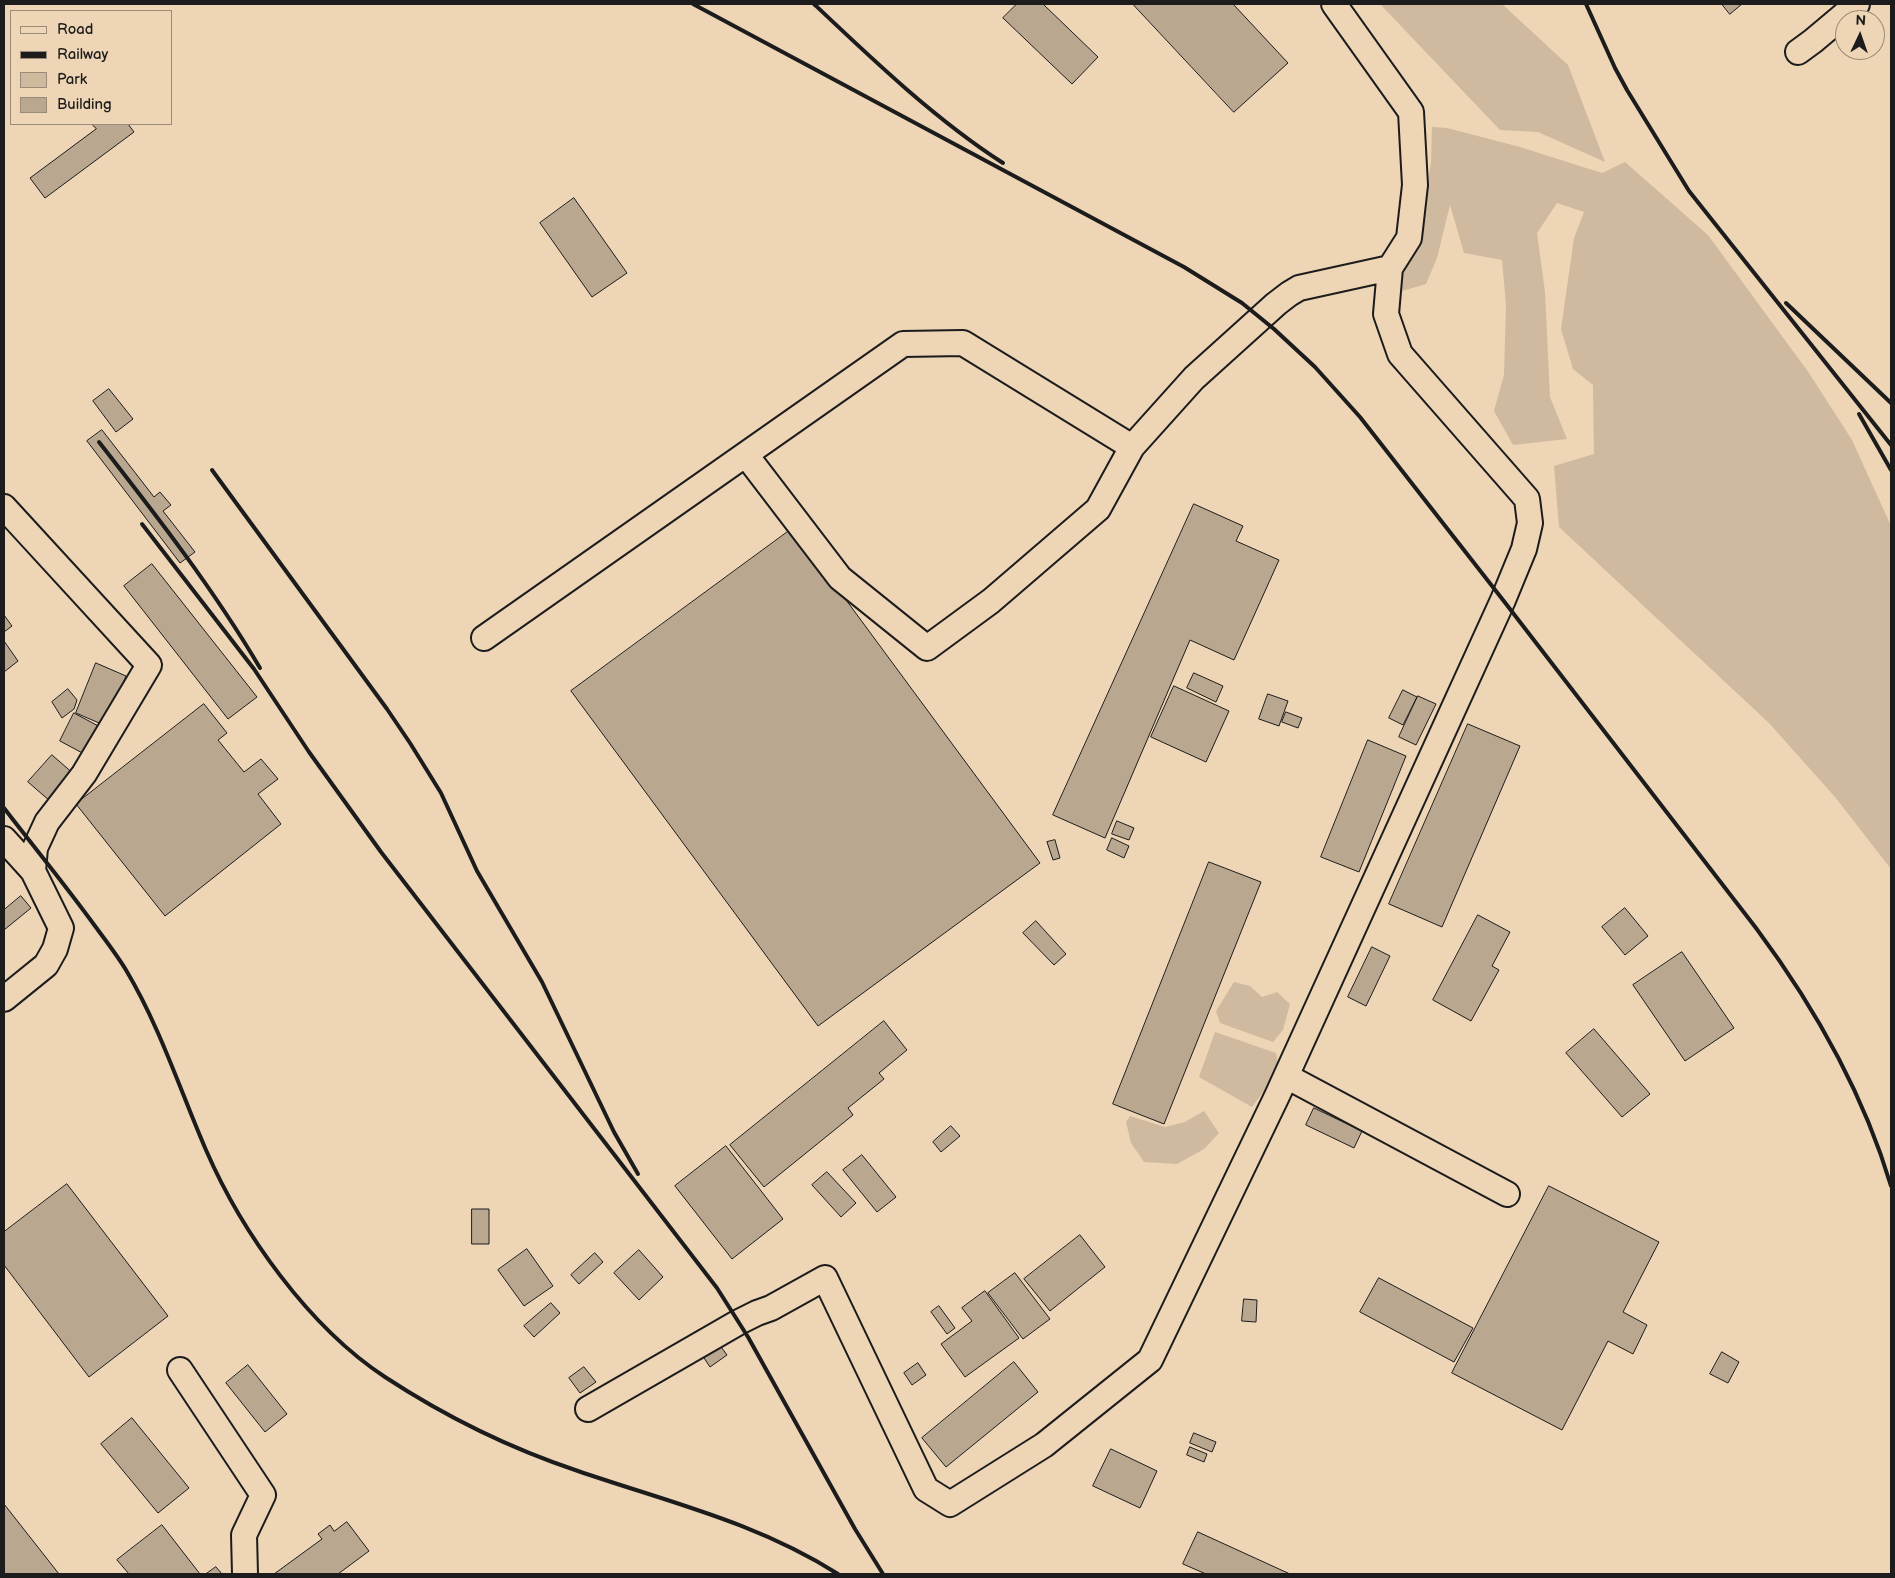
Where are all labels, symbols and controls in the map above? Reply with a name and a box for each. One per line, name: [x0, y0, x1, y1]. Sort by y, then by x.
legend: [10, 10, 172, 125]
north arrow: [1835, 10, 1885, 60]
text: N: [1855, 12, 1866, 29]
text: Road: [57, 20, 93, 39]
text: Railway: [57, 45, 108, 64]
text: Park: [57, 70, 87, 89]
text: Building: [57, 95, 112, 114]

